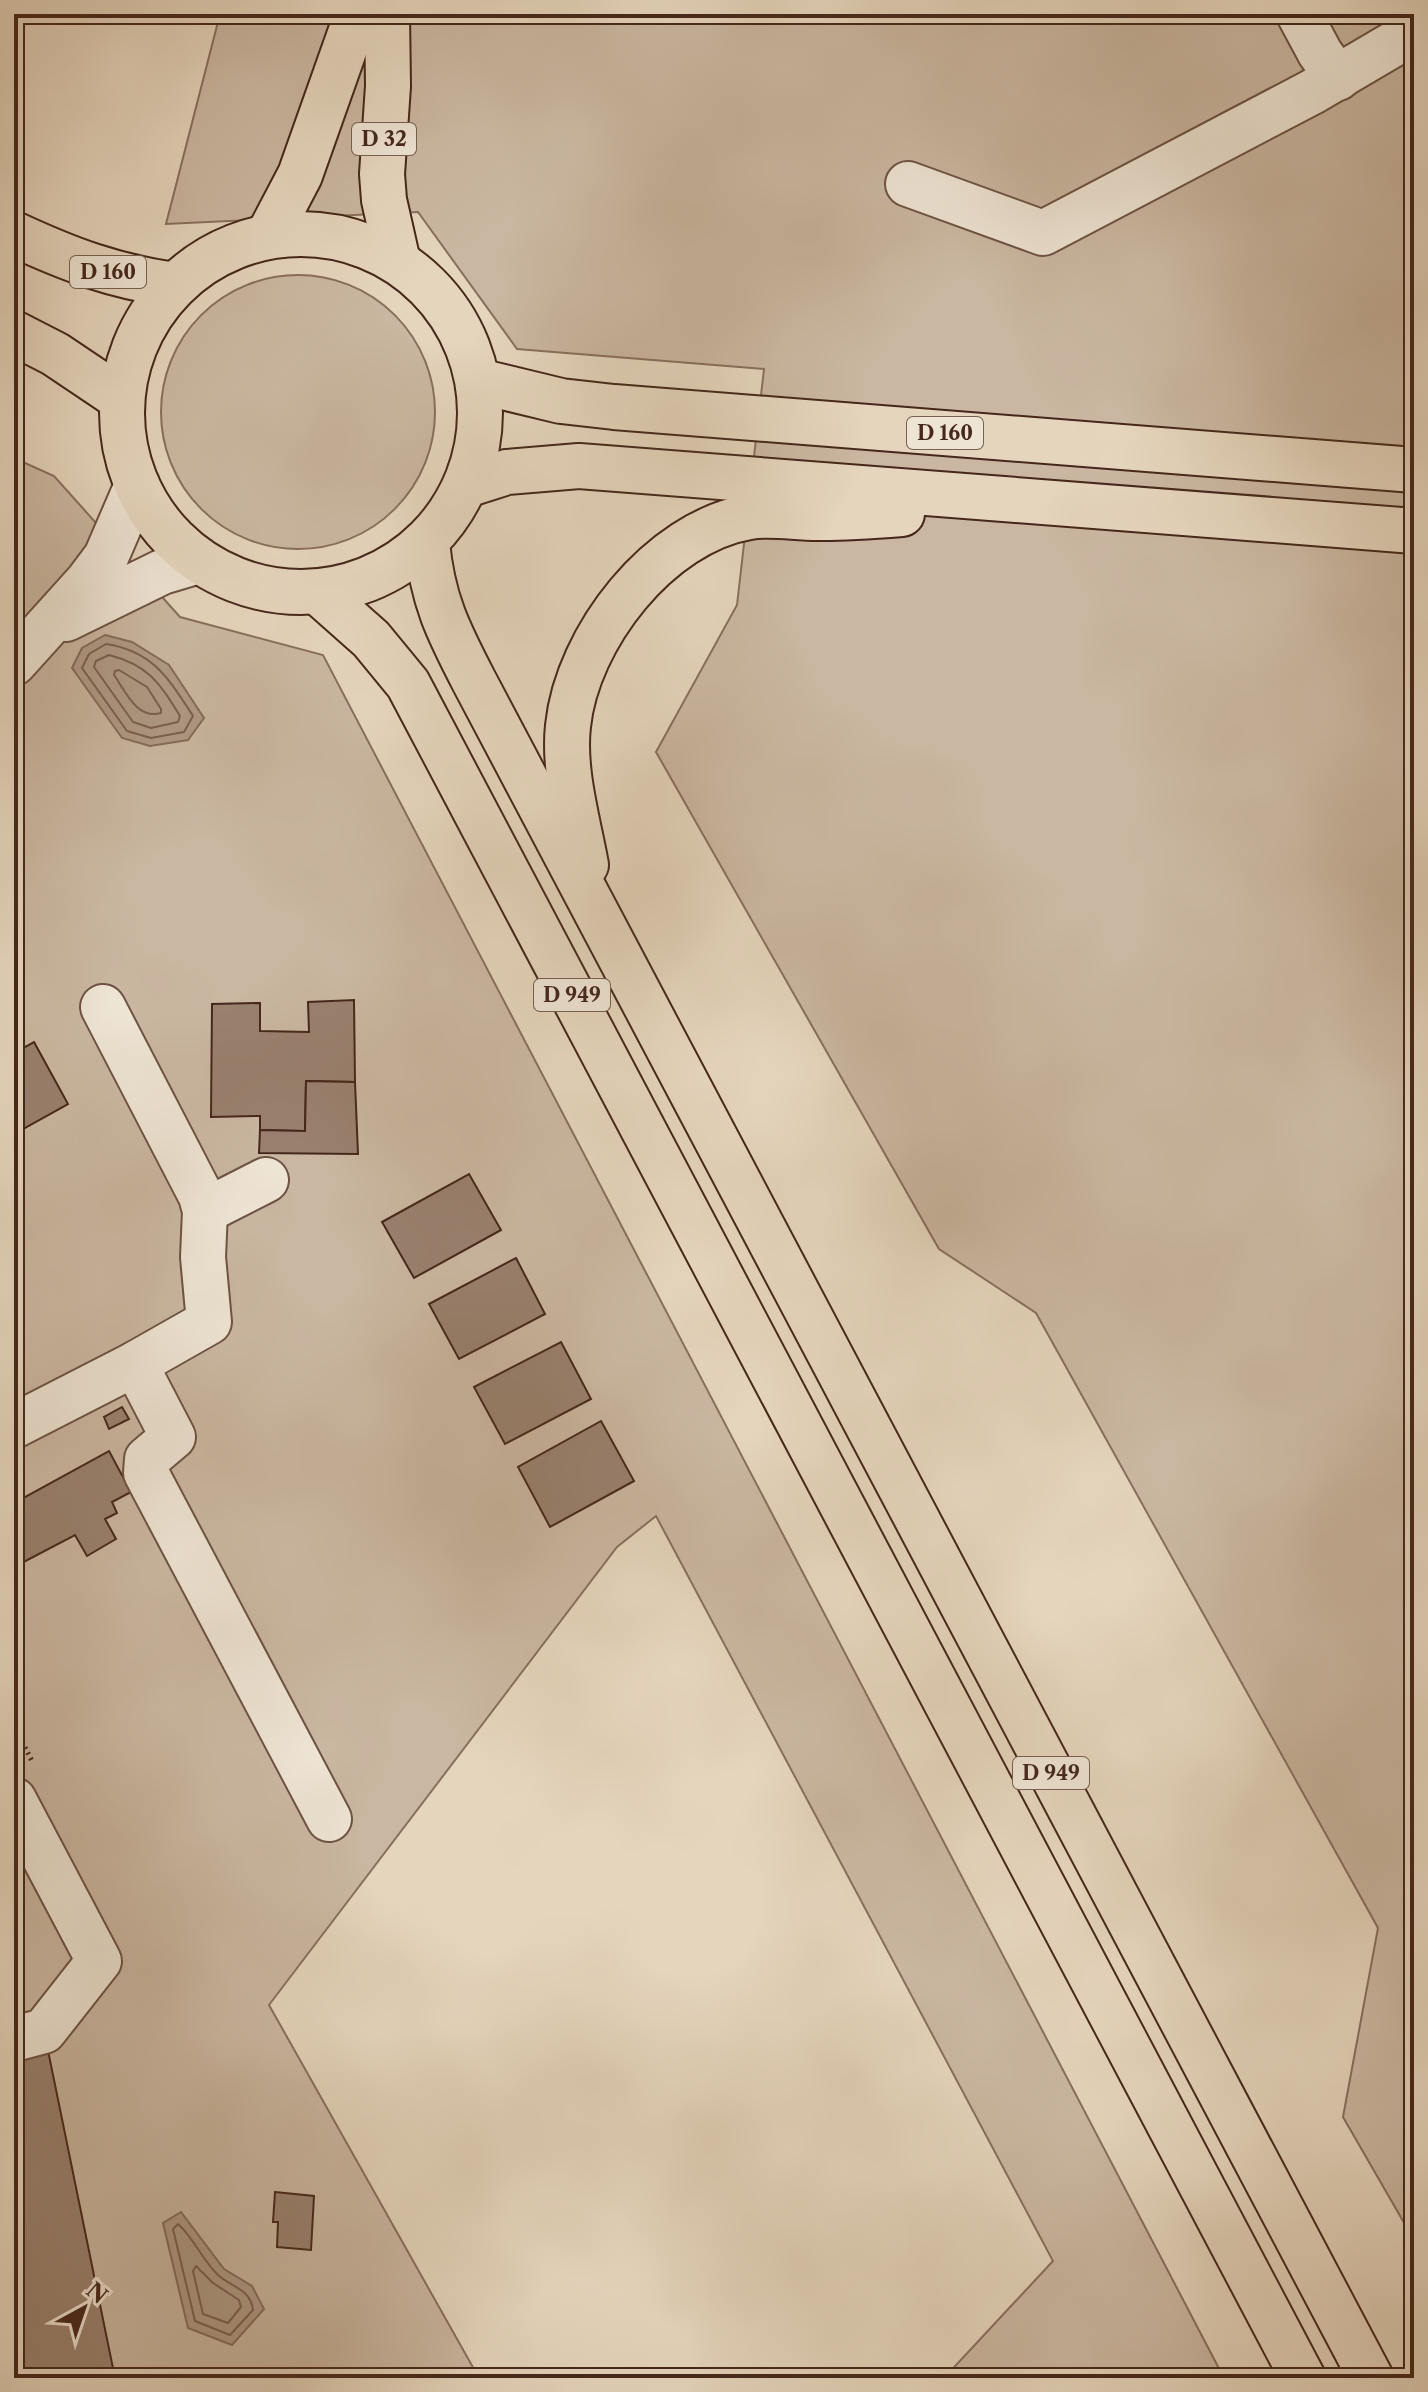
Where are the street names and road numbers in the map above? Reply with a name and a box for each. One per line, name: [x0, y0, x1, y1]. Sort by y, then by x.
road number: D 32: [352, 123, 416, 155]
road number: D 160: [70, 256, 146, 288]
road number: D 160: [907, 417, 983, 449]
road number: D 949: [534, 979, 610, 1011]
road number: D 949: [1013, 1757, 1089, 1789]

